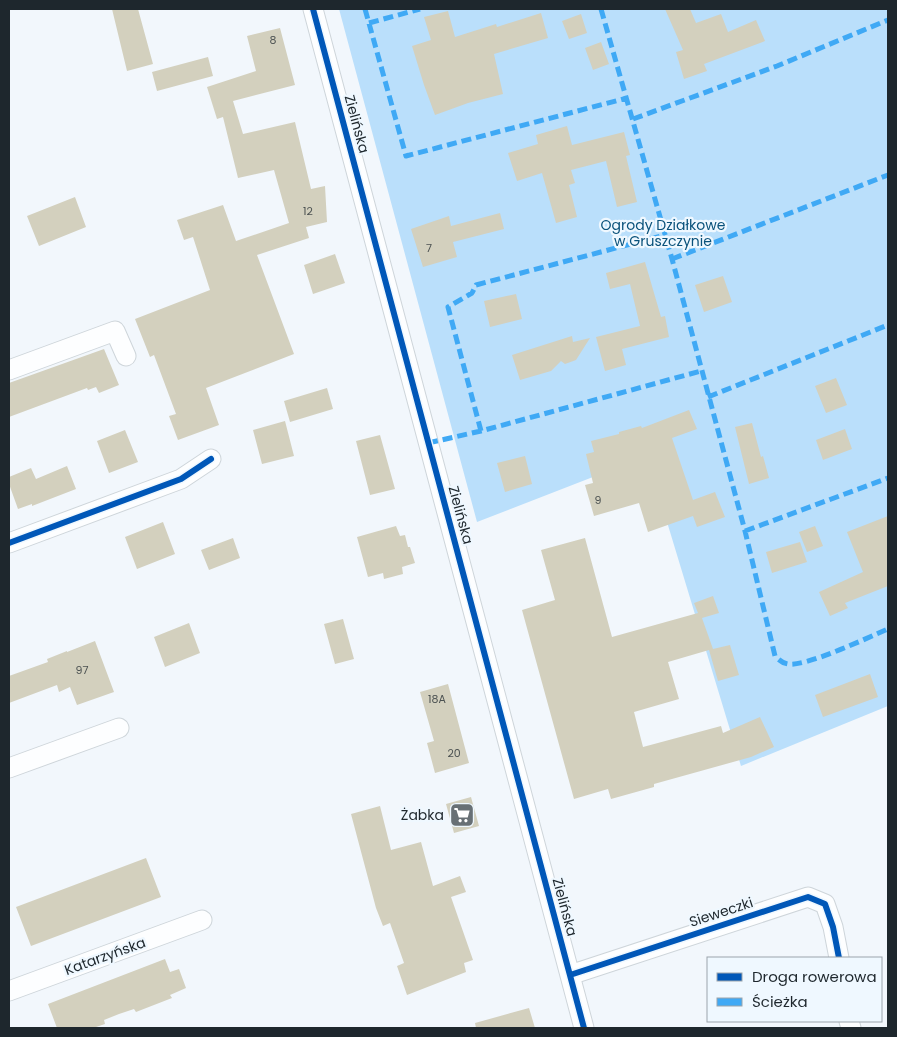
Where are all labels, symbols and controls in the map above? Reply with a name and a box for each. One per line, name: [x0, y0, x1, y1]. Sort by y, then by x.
house number: 8: [270, 32, 277, 48]
street label: Zielińska: [340, 93, 374, 155]
house number: 12: [303, 203, 313, 219]
park label: Ogrody Działkowe w Gruszczynie: [601, 215, 726, 251]
house number: 7: [426, 240, 432, 256]
street label: Zielińska: [444, 484, 478, 546]
house number: 9: [595, 492, 602, 508]
house number: 97: [76, 662, 88, 678]
house number: 18A: [428, 691, 447, 707]
house number: 20: [447, 745, 461, 761]
supermarket icon: Żabka: [449, 802, 475, 828]
place label: Żabka: [401, 805, 444, 825]
street label: Zielińska: [548, 876, 582, 938]
street label: Sieweczki: [687, 892, 755, 932]
street label: Katarzyńska: [62, 932, 148, 980]
legend: [707, 957, 882, 1022]
text: Droga rowerowa: [752, 966, 877, 987]
text: Ścieżka: [752, 991, 808, 1012]

